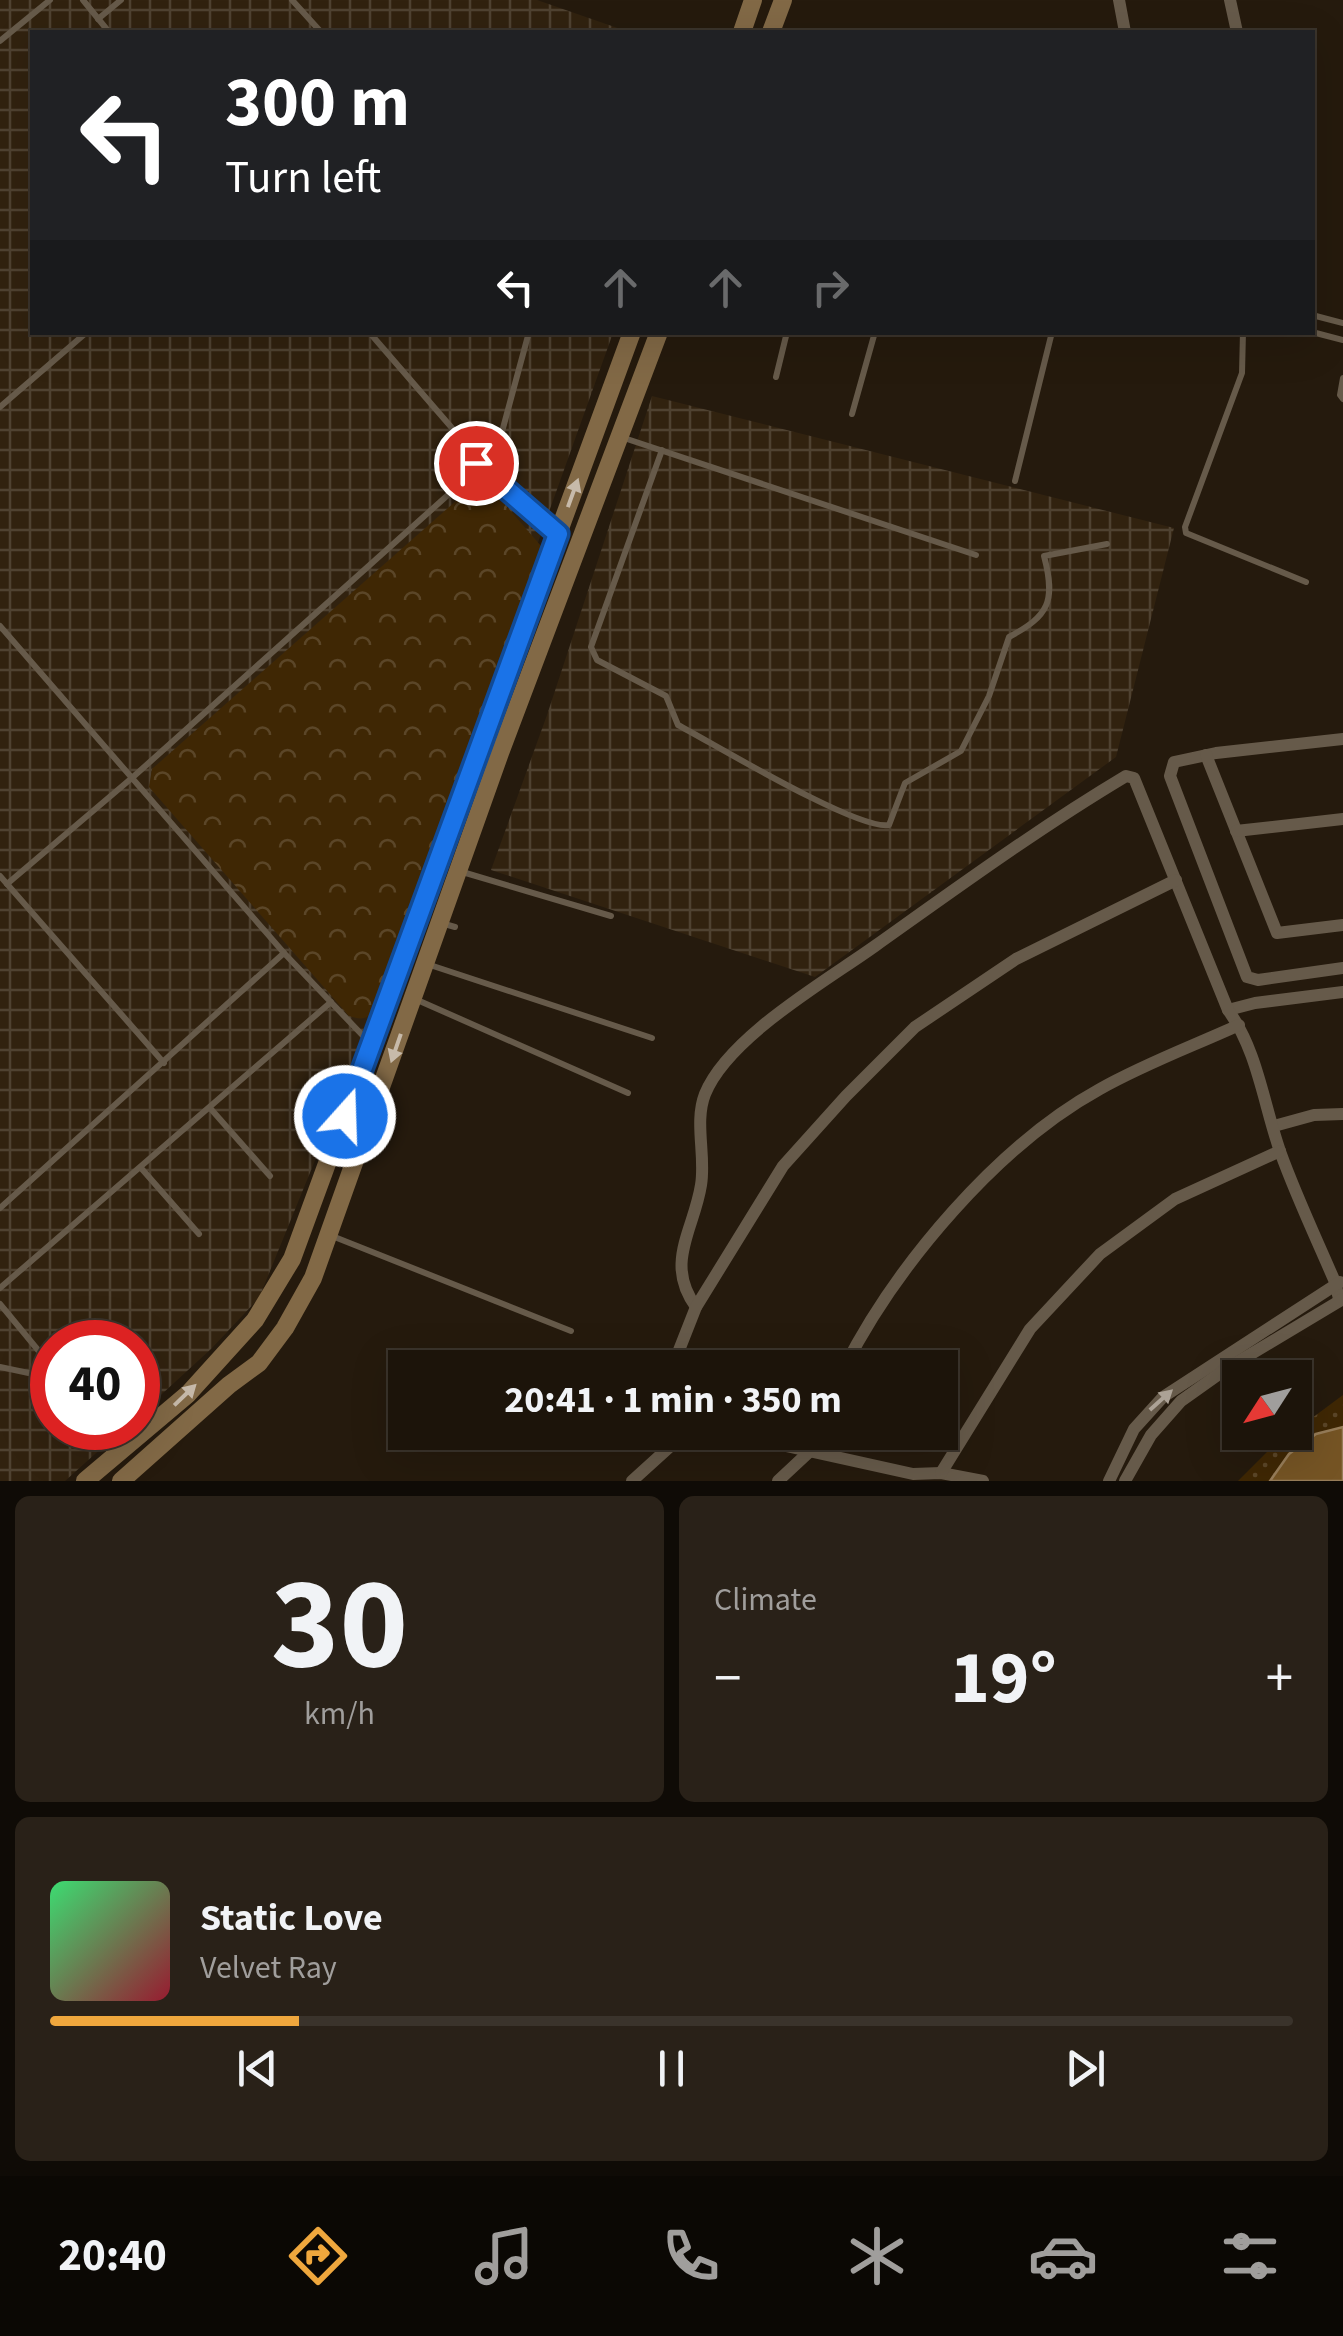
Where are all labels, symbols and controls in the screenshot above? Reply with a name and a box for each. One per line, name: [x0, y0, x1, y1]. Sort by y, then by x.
text: 300 m: [225, 53, 410, 153]
icon: left: [60, 70, 190, 200]
text: Turn left: [225, 146, 381, 210]
icon: left: [488, 260, 543, 315]
icon: ahead: [593, 260, 648, 315]
icon: ahead: [698, 260, 753, 315]
icon: right: [803, 260, 858, 315]
pin: [434, 421, 519, 506]
icon: arrive: [449, 436, 504, 491]
one-way arrow: [566, 477, 581, 507]
one-way arrow: [388, 1034, 403, 1064]
position arrow: [293, 1064, 397, 1168]
speed limit sign: 40: [30, 1320, 160, 1450]
north arrow: [1222, 1360, 1312, 1450]
map controls: [1222, 1360, 1312, 1450]
text: 20:41 · 1 min · 350 m: [504, 1373, 842, 1427]
one-way arrow: [173, 1384, 197, 1407]
one-way arrow: [1149, 1389, 1173, 1412]
text: 30: [271, 1533, 408, 1718]
text: Climate: [714, 1577, 817, 1623]
text: 19°: [950, 1625, 1057, 1732]
text: −: [714, 1640, 741, 1718]
text: +: [1266, 1640, 1293, 1718]
text: km/h: [304, 1691, 375, 1737]
text: Static Love: [200, 1891, 383, 1945]
text: Velvet Ray: [200, 1945, 337, 1991]
icon: previous: [230, 2041, 285, 2096]
icon: pause: [644, 2041, 699, 2096]
icon: next: [1058, 2041, 1113, 2096]
icon: directions: [283, 2221, 353, 2291]
icon: music: [469, 2221, 539, 2291]
icon: phone: [656, 2221, 726, 2291]
icon: climate: [842, 2221, 912, 2291]
icon: car: [1028, 2221, 1098, 2291]
icon: filters: [1215, 2221, 1285, 2291]
text: 20:40: [58, 2224, 167, 2288]

